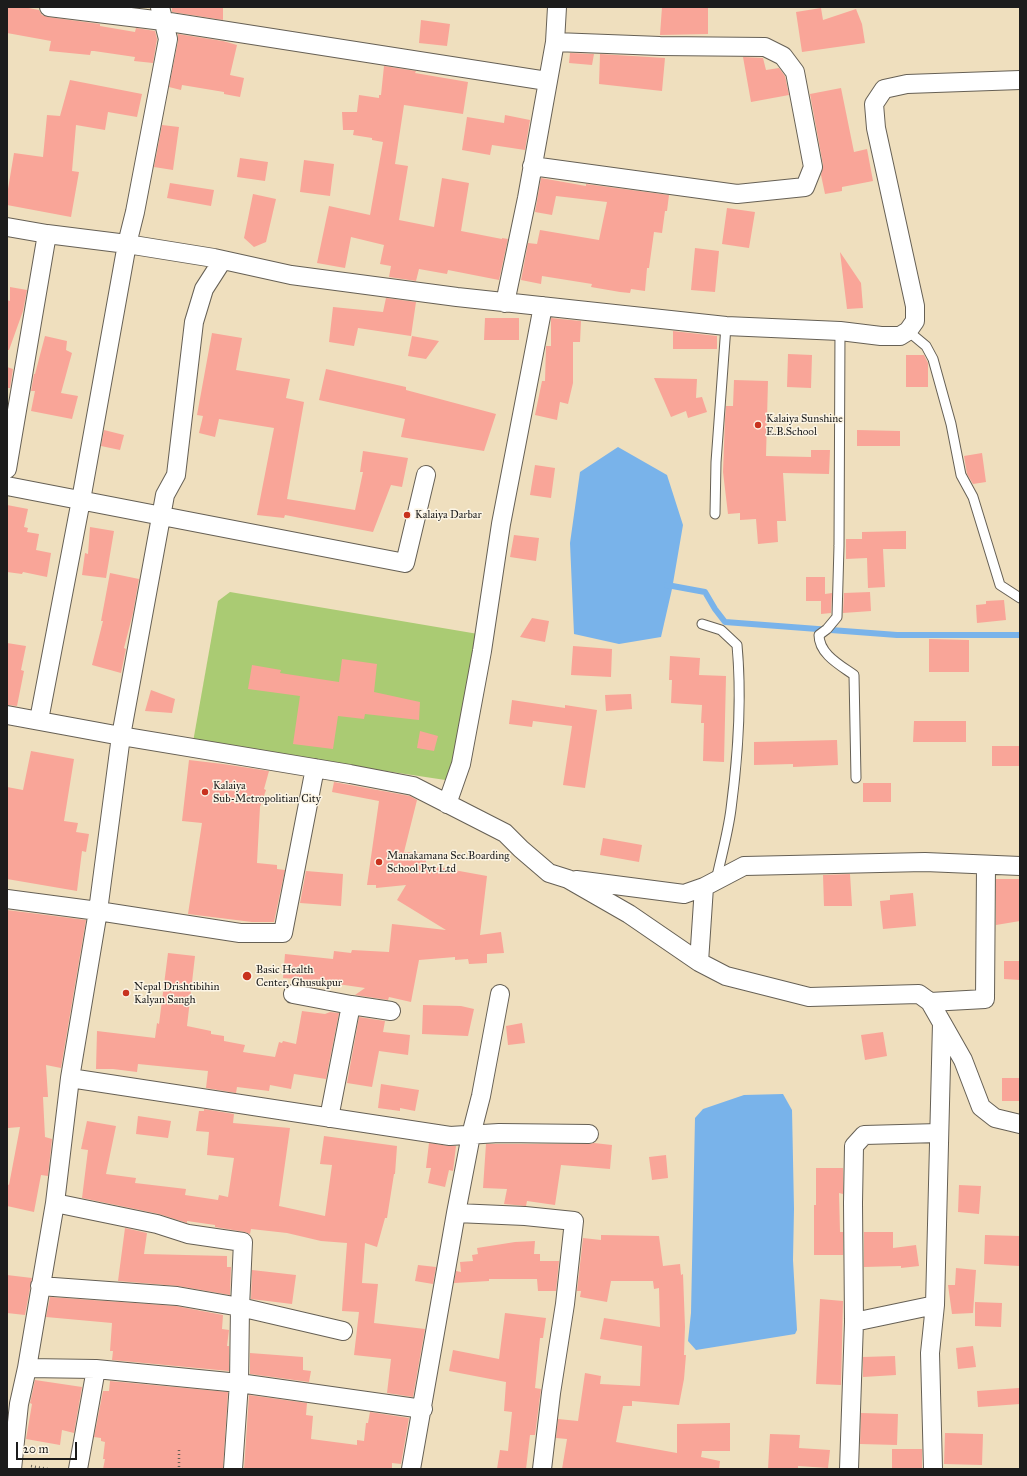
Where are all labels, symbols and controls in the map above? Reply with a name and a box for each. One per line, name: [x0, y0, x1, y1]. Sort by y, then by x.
place label: Kalaiya Sunshine E.B.School: [766, 412, 843, 438]
marker: Kalaiya Sunshine E.B.School: [753, 420, 763, 430]
place label: Kalaiya Darbar: [415, 508, 482, 522]
marker: Kalaiya Darbar: [402, 510, 412, 520]
place label: Kalaiya Sub-Metropolitian City: [213, 779, 321, 805]
marker: Kalaiya Sub-Metropolitian City: [200, 787, 210, 797]
place label: Manakamana Sec.Boarding School Pvt Ltd: [387, 849, 509, 875]
marker: Manakamana Sec.Boarding School Pvt Ltd: [374, 857, 384, 867]
place label: Basic Health Center, Ghusukpur: [256, 963, 342, 989]
marker: Basic Health Center, Ghusukpur: [241, 970, 253, 982]
place label: Nepal Drishtibihin Kalyan Sangh: [134, 980, 219, 1006]
marker: Nepal Drishtibihin Kalyan Sangh: [121, 988, 131, 998]
scale bar: [18, 1434, 79, 1460]
text: 20 m: [23, 1442, 49, 1456]

